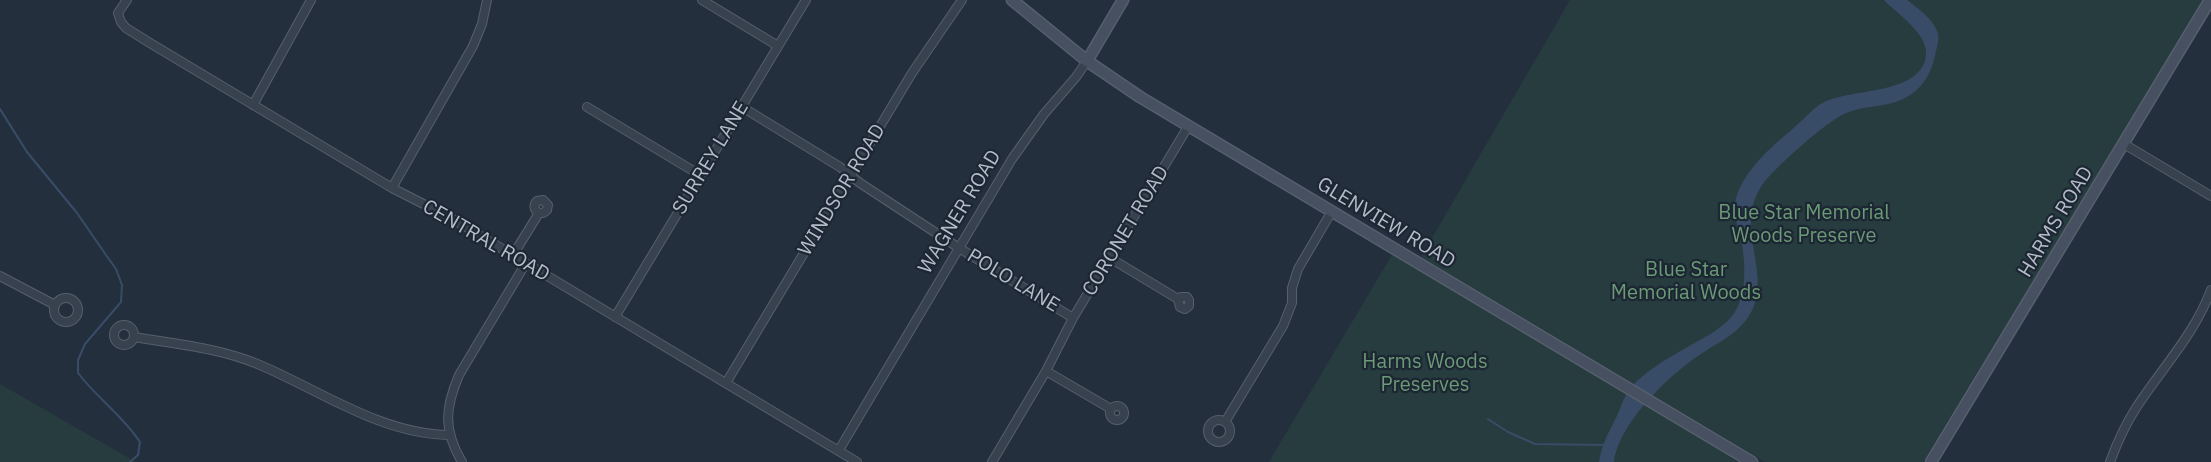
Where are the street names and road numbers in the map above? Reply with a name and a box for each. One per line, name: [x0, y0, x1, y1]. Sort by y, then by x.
street label: SURREY LANE: [668, 97, 754, 219]
street label: WINDSOR ROAD: [793, 120, 891, 260]
street label: WAGNER ROAD: [914, 146, 1006, 278]
street label: CORONET ROAD: [1078, 162, 1174, 300]
street label: HARMS ROAD: [2014, 162, 2098, 282]
street label: GLENVIEW ROAD: [1313, 172, 1459, 274]
street label: CENTRAL ROAD: [418, 195, 554, 287]
street label: POLO LANE: [962, 244, 1064, 318]

